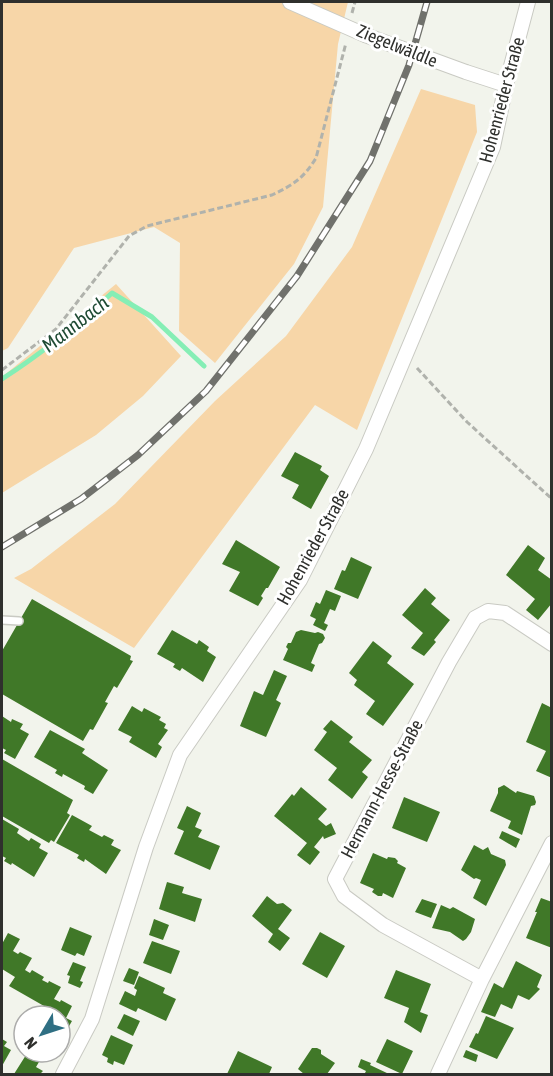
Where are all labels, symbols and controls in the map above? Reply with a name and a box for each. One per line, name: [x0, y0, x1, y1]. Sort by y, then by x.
street label: Ziegelwäldle: [354, 20, 441, 71]
street label: Hohenrieder Straße: [475, 35, 528, 165]
water label: Mannbach: [37, 290, 113, 357]
street label: Hohenrieder Straße: [272, 485, 353, 608]
street label: Hermann-Hesse-Straße: [336, 716, 427, 862]
north arrow: [12, 1004, 72, 1064]
text: N: [20, 1034, 40, 1053]

